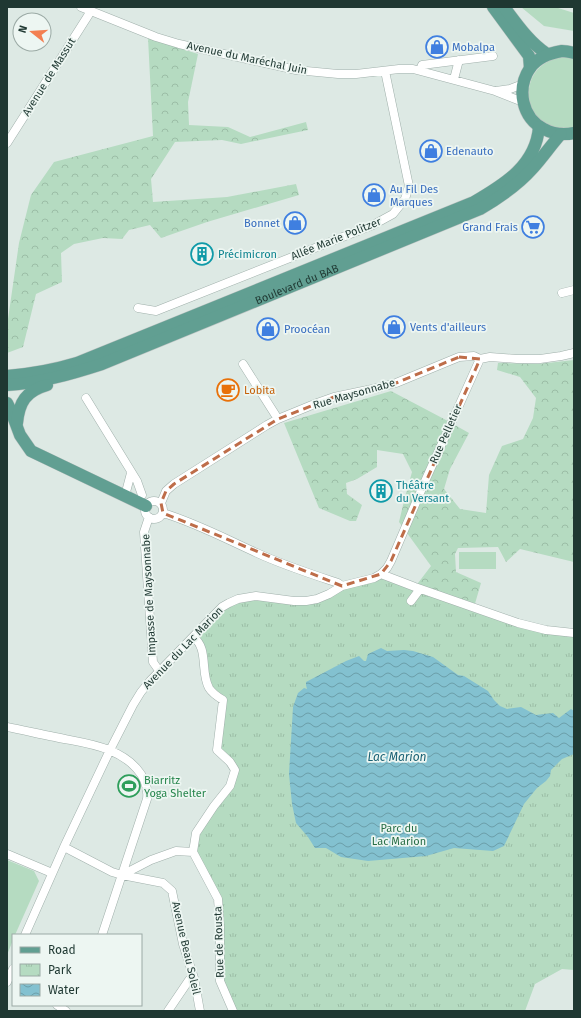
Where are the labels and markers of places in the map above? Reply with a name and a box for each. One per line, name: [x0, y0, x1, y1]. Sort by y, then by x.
shop icon: Mobalpa: [424, 34, 450, 60]
place label: Mobalpa: [452, 41, 495, 54]
shop icon: Edenauto: [418, 138, 444, 164]
place label: Edenauto: [446, 145, 493, 158]
shop icon: Au Fil Des Marques: [361, 182, 387, 208]
place label: Au Fil Des Marques: [390, 183, 438, 209]
shop icon: Bonnet: [282, 210, 308, 236]
supermarket icon: Grand Frais: [520, 214, 546, 240]
place label: Bonnet: [244, 217, 280, 230]
place label: Grand Frais: [462, 221, 518, 234]
building icon: Précimicron: [189, 241, 215, 267]
place label: Précimicron: [218, 248, 277, 261]
shop icon: Vents d'ailleurs: [381, 314, 407, 340]
shop icon: Proocéan: [255, 316, 281, 342]
place label: Vents d'ailleurs: [410, 321, 486, 334]
place label: Proocéan: [284, 323, 330, 336]
cafe icon: Lobita: [215, 377, 241, 403]
place label: Lobita: [244, 384, 275, 397]
building icon: Théâtre du Versant: [368, 478, 394, 504]
place label: Théâtre du Versant: [396, 479, 449, 505]
sports icon: Biarritz Yoga Shelter: [116, 773, 142, 799]
place label: Biarritz Yoga Shelter: [144, 774, 207, 800]

